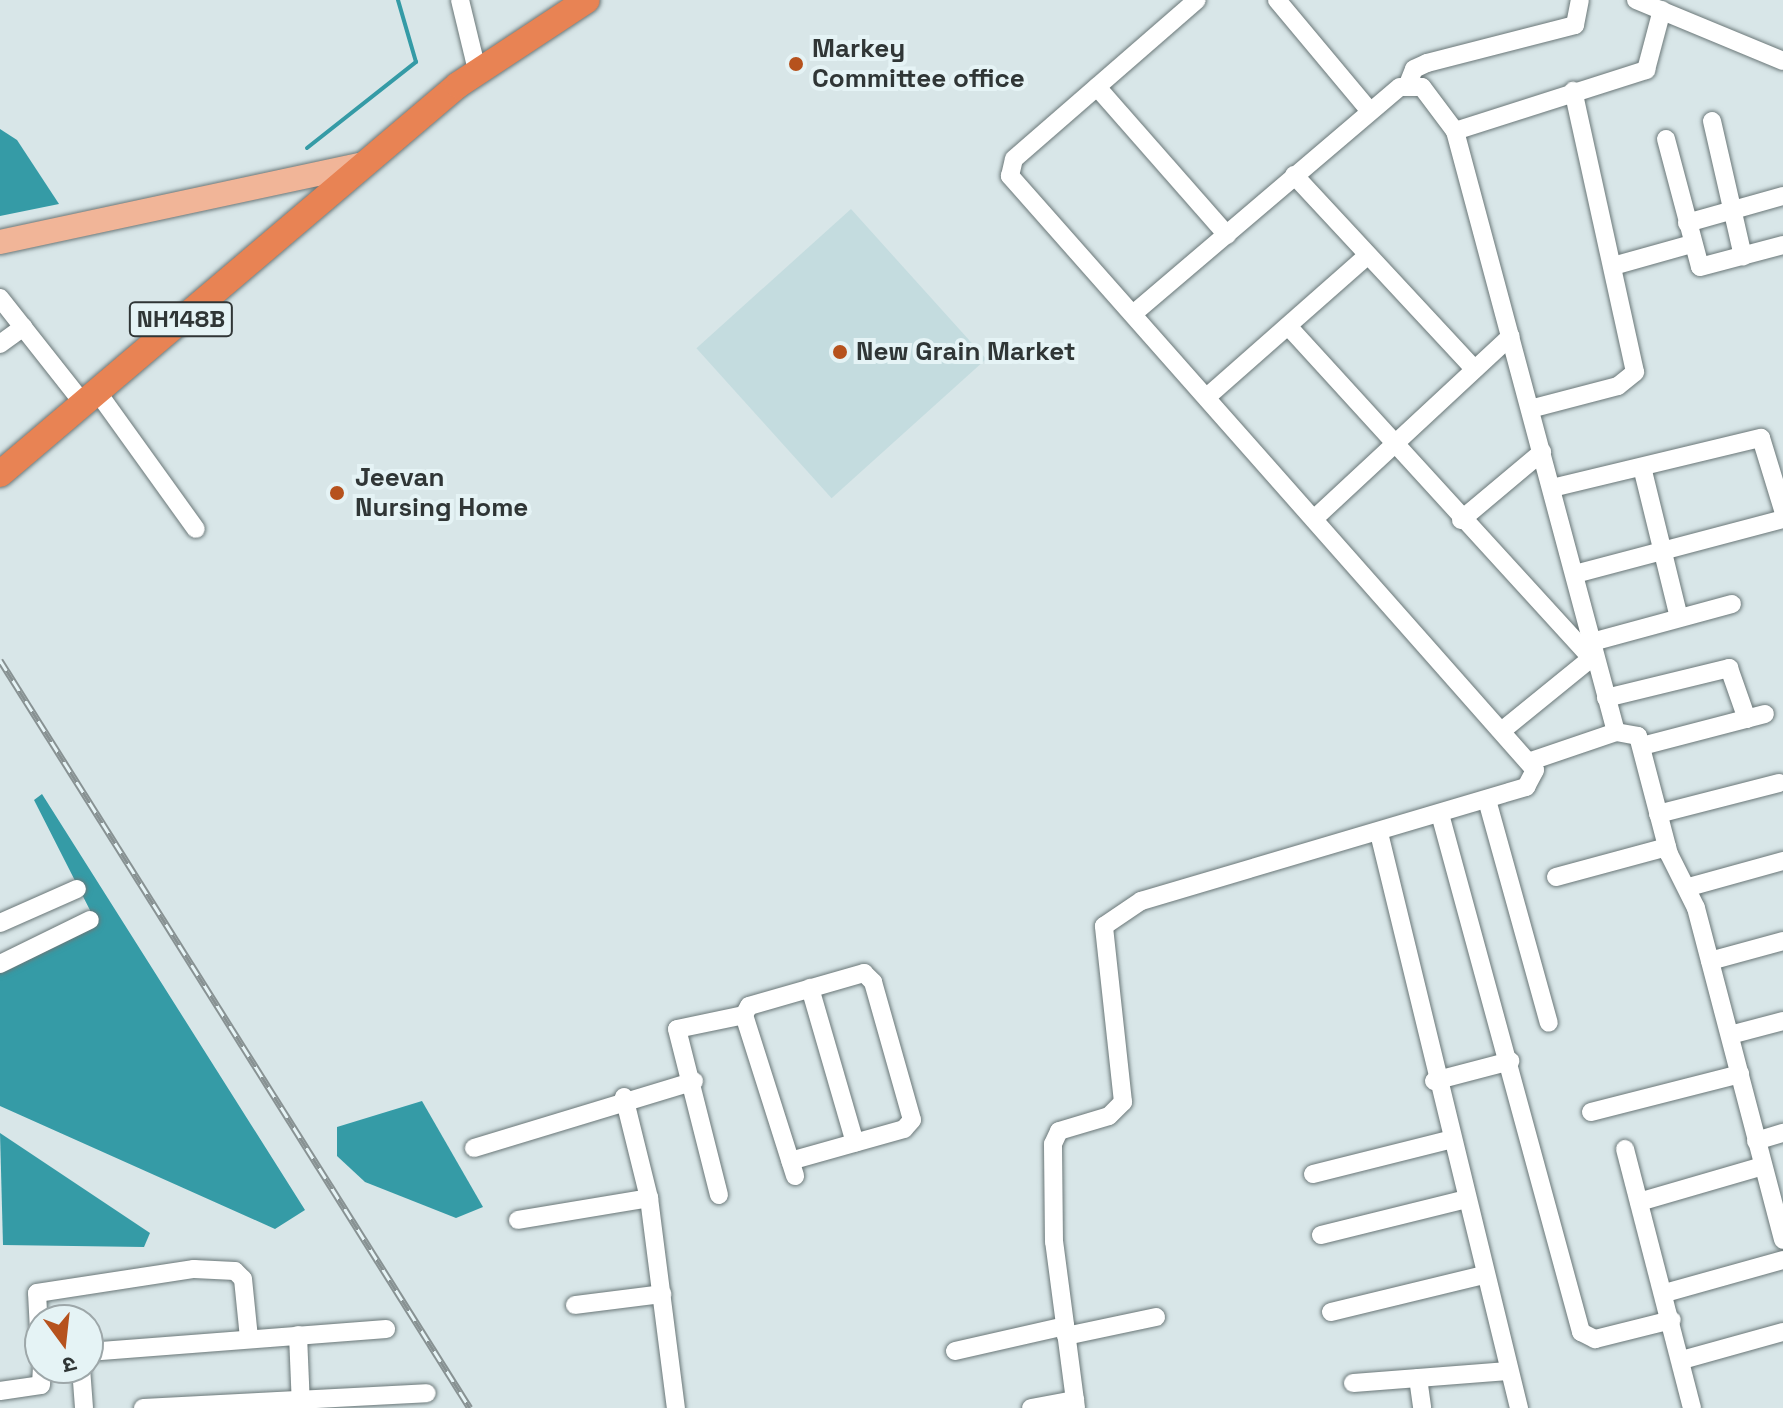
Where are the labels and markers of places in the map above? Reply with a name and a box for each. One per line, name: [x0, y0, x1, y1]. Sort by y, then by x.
place label: Markey Committee office: [812, 33, 1025, 94]
marker: Markey Committee office: [787, 55, 805, 73]
place label: New Grain Market: [856, 336, 1076, 368]
marker: New Grain Market: [831, 343, 849, 361]
place label: Jeevan Nursing Home: [355, 462, 528, 524]
marker: Jeevan Nursing Home: [326, 482, 348, 504]

